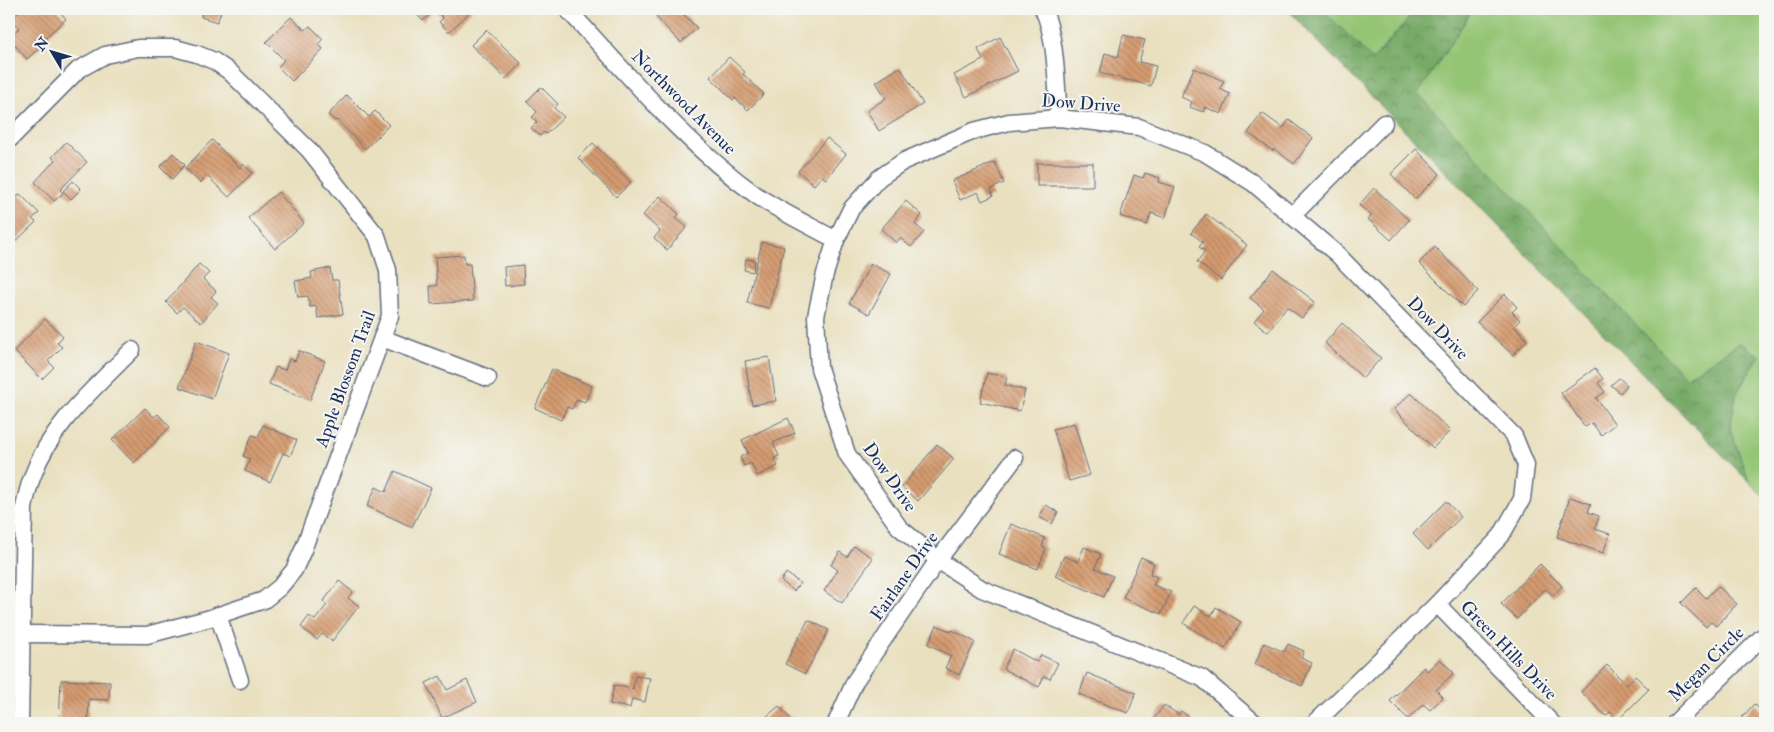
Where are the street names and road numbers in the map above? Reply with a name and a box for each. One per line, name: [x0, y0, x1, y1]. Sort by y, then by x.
street label: Northwood Avenue: [626, 45, 741, 160]
street label: Dow Drive: [1041, 89, 1122, 118]
street label: Dow Drive: [1402, 292, 1474, 365]
street label: Apple Blossom Trail: [310, 307, 381, 452]
street label: Dow Drive: [857, 438, 922, 517]
street label: Fairlane Drive: [865, 527, 944, 625]
street label: Green Hills Drive: [1455, 596, 1562, 705]
street label: Megan Circle: [1664, 621, 1749, 707]

